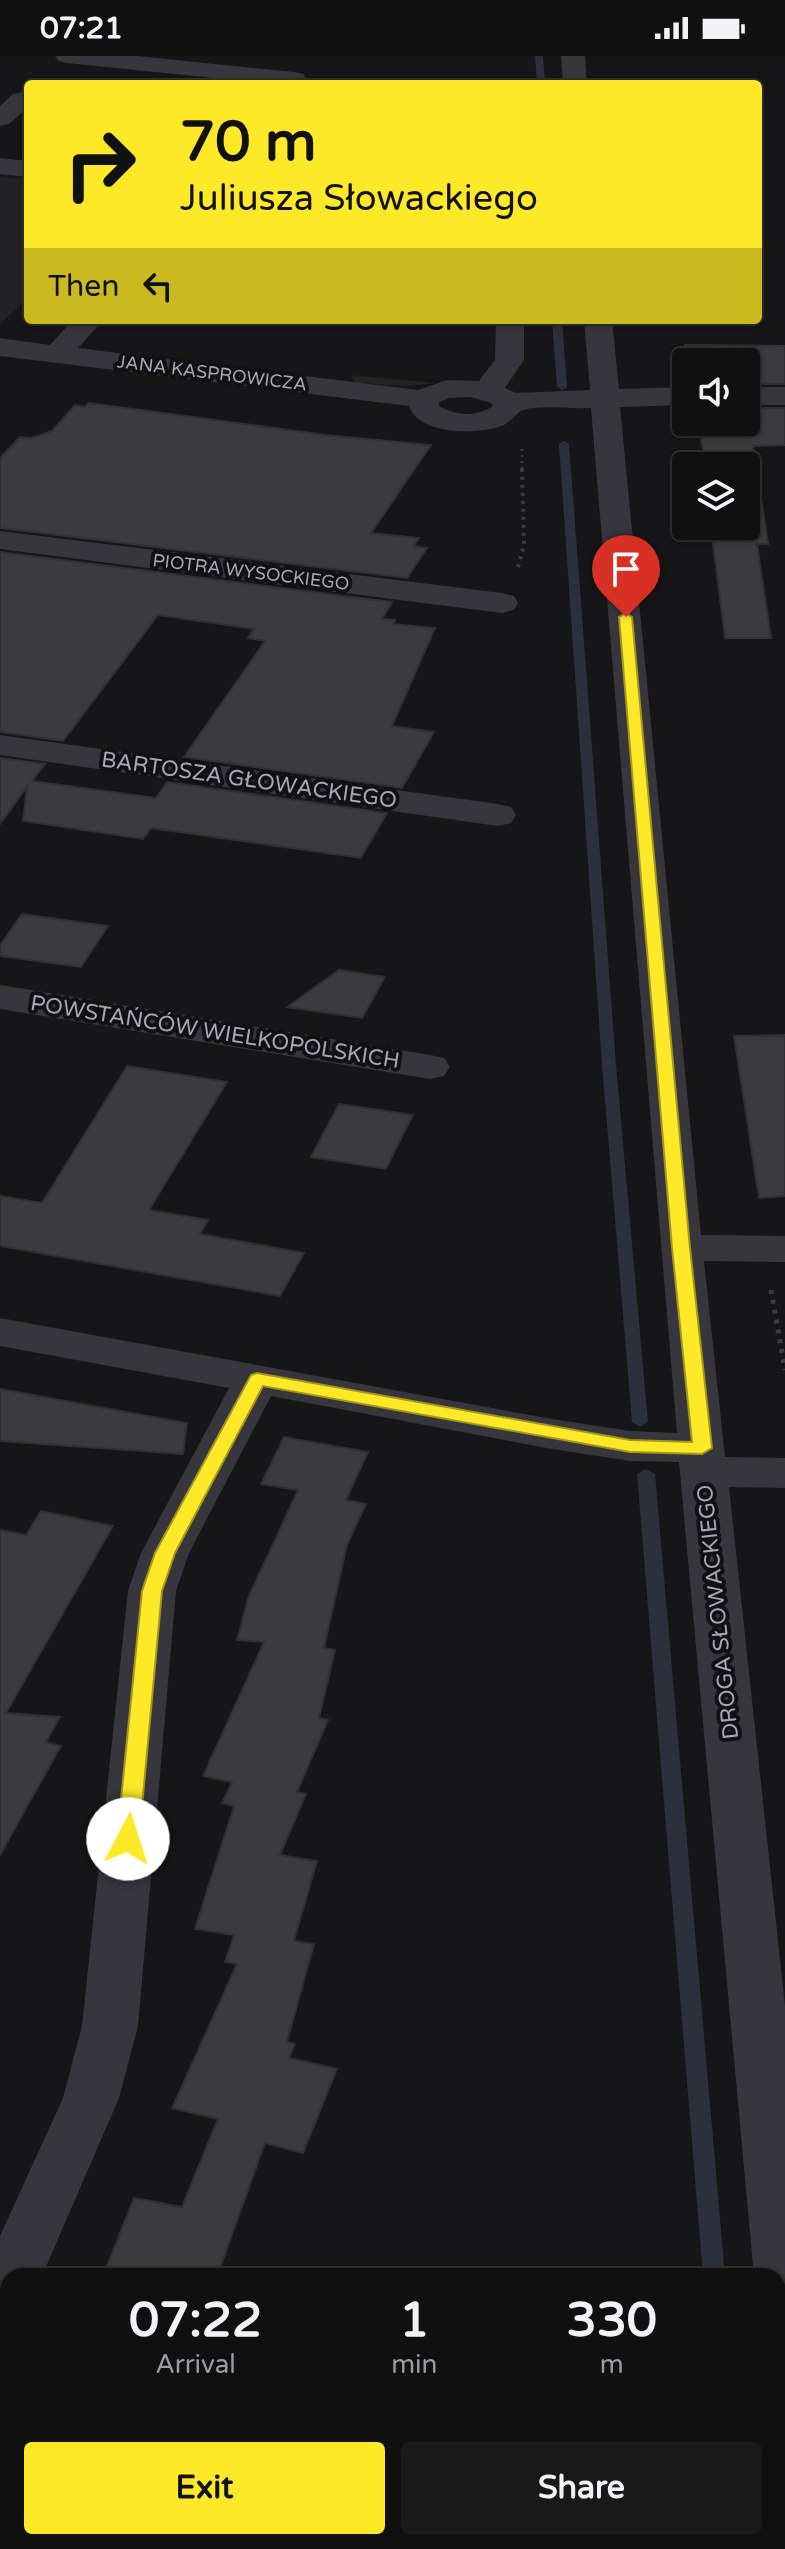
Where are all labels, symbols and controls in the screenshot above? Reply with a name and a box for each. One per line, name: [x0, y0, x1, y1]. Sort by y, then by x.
text: 07:21: [40, 10, 123, 47]
text: 70 m: [180, 109, 316, 176]
icon: right: [48, 112, 152, 216]
text: Juliusza Słowackiego: [180, 177, 538, 220]
icon: left: [136, 264, 180, 308]
text: Then: [48, 268, 120, 305]
map controls: [672, 348, 760, 540]
button: sound: [672, 348, 760, 436]
street label: JANA KASPROWICZA: [116, 350, 308, 396]
button: layers: [672, 452, 760, 540]
pin: [592, 535, 660, 617]
icon: arrive: [604, 547, 648, 591]
street label: PIOTRA WYSOCKIEGO: [151, 549, 351, 595]
street label: BARTOSZA GŁOWACKIEGO: [100, 746, 398, 814]
street label: POWSTAŃCÓW WIELKOPOLSKICH: [29, 989, 402, 1074]
street label: DROGA SŁOWACKIEGO: [692, 1483, 744, 1741]
position arrow: [86, 1797, 170, 1881]
text: 07:22: [129, 2292, 262, 2350]
text: 1: [399, 2292, 429, 2350]
text: 330: [566, 2292, 657, 2350]
text: Arrival: [155, 2349, 236, 2380]
text: min: [391, 2349, 437, 2380]
text: m: [600, 2349, 624, 2380]
button: Exit: [24, 2442, 385, 2534]
button: Share: [401, 2442, 762, 2534]

